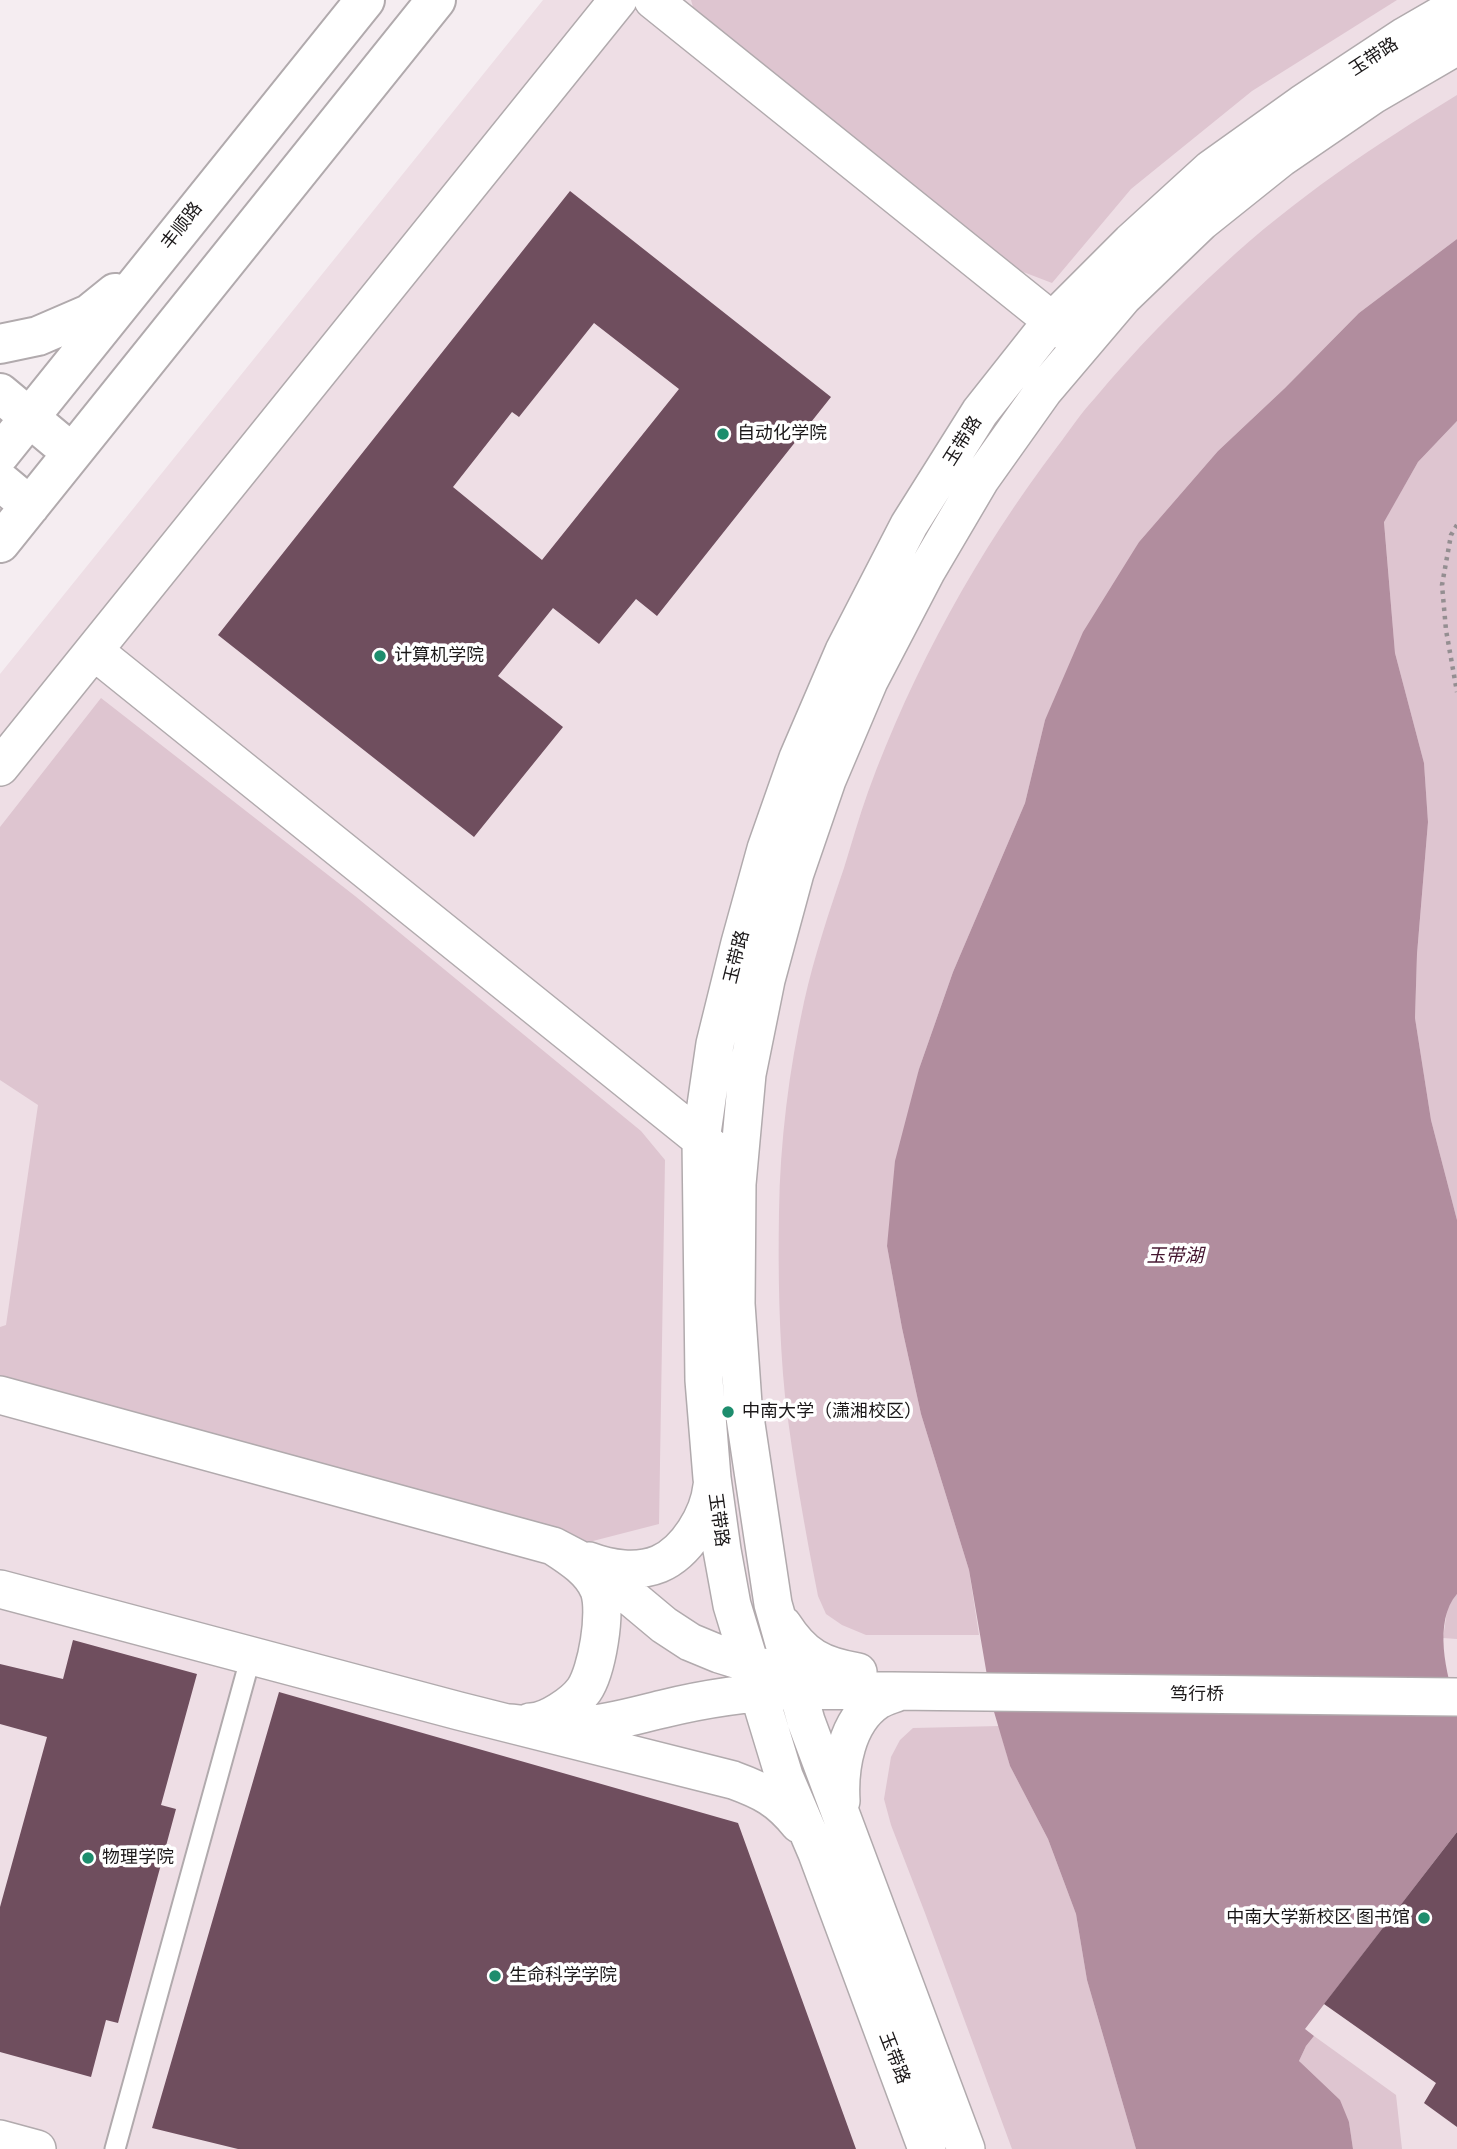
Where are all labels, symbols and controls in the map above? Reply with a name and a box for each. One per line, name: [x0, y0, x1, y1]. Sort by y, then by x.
street label: 玉带路: [1345, 33, 1403, 81]
street label: 丰顺路: [157, 198, 207, 254]
street label: 玉带路: [940, 412, 986, 470]
place label: 自动化学院: [737, 423, 827, 445]
marker: 自动化学院: [715, 426, 731, 442]
place label: 计算机学院: [394, 645, 484, 667]
marker: 计算机学院: [372, 648, 388, 664]
street label: 玉带路: [720, 928, 754, 986]
water label: 玉带湖: [1147, 1246, 1203, 1268]
place label: 中南大学（潇湘校区）: [742, 1401, 922, 1423]
marker: 中南大学（潇湘校区）: [720, 1404, 736, 1420]
street label: 玉带路: [704, 1492, 732, 1548]
street label: 笃行桥: [1170, 1684, 1224, 1706]
place label: 物理学院: [102, 1847, 174, 1869]
marker: 物理学院: [80, 1850, 96, 1866]
place label: 中南大学新校区 图书馆: [1226, 1907, 1410, 1929]
marker: 中南大学新校区 图书馆: [1416, 1910, 1432, 1926]
place label: 生命科学学院: [509, 1965, 617, 1987]
marker: 生命科学学院: [487, 1968, 503, 1984]
street label: 玉带路: [874, 2029, 914, 2087]

